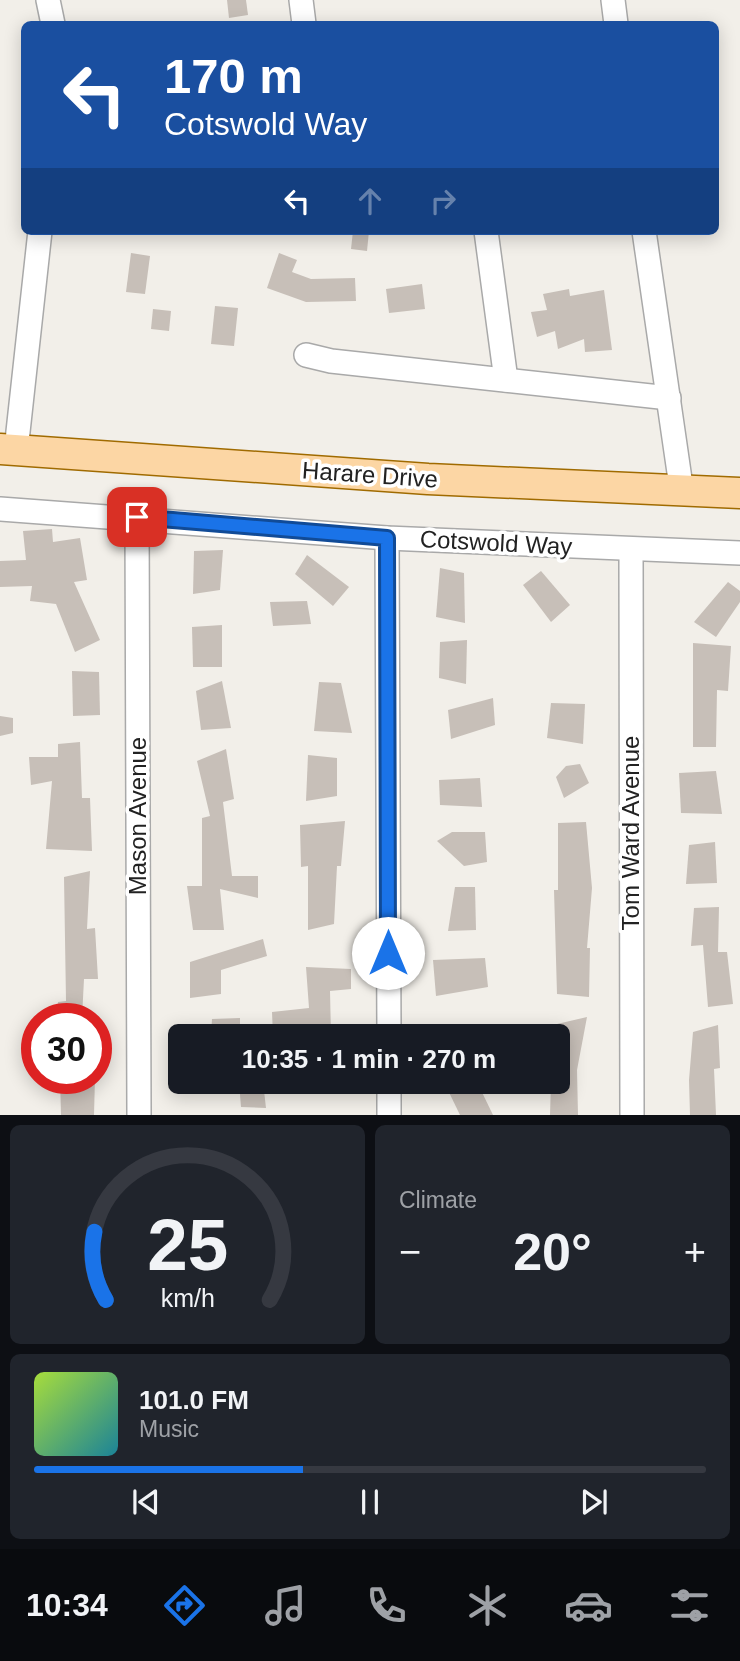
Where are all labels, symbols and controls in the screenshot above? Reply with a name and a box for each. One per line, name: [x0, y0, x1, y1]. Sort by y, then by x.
icon: left: [49, 49, 140, 140]
text: 170 m: [164, 49, 303, 103]
text: Cotswold Way: [164, 106, 367, 142]
icon: left: [278, 182, 316, 220]
icon: ahead: [351, 182, 389, 220]
icon: right: [424, 182, 462, 220]
street label: Harare Drive: [301, 456, 439, 493]
pin: [107, 487, 167, 547]
icon: arrive: [118, 498, 156, 536]
street label: Cotswold Way: [419, 525, 573, 560]
street label: Tom Ward Avenue: [617, 736, 644, 930]
street label: Mason Avenue: [124, 737, 151, 895]
position arrow: [351, 916, 425, 990]
speed limit sign: 30: [21, 1003, 112, 1094]
text: 10:35 · 1 min · 270 m: [242, 1044, 496, 1074]
text: Climate: [399, 1187, 477, 1213]
text: 25: [147, 1205, 228, 1286]
text: 20°: [513, 1223, 592, 1281]
text: −: [399, 1231, 421, 1273]
text: +: [684, 1231, 706, 1273]
text: km/h: [160, 1284, 215, 1312]
text: 101.0 FM: [139, 1385, 249, 1415]
text: Music: [139, 1416, 199, 1442]
icon: previous: [127, 1483, 165, 1521]
icon: pause: [351, 1483, 389, 1521]
icon: next: [575, 1483, 613, 1521]
icon: directions: [160, 1581, 209, 1630]
icon: music: [261, 1581, 310, 1630]
icon: phone: [362, 1581, 411, 1630]
icon: climate: [463, 1581, 512, 1630]
icon: car: [564, 1581, 613, 1630]
icon: filters: [665, 1581, 714, 1630]
text: 10:34: [26, 1587, 108, 1623]

